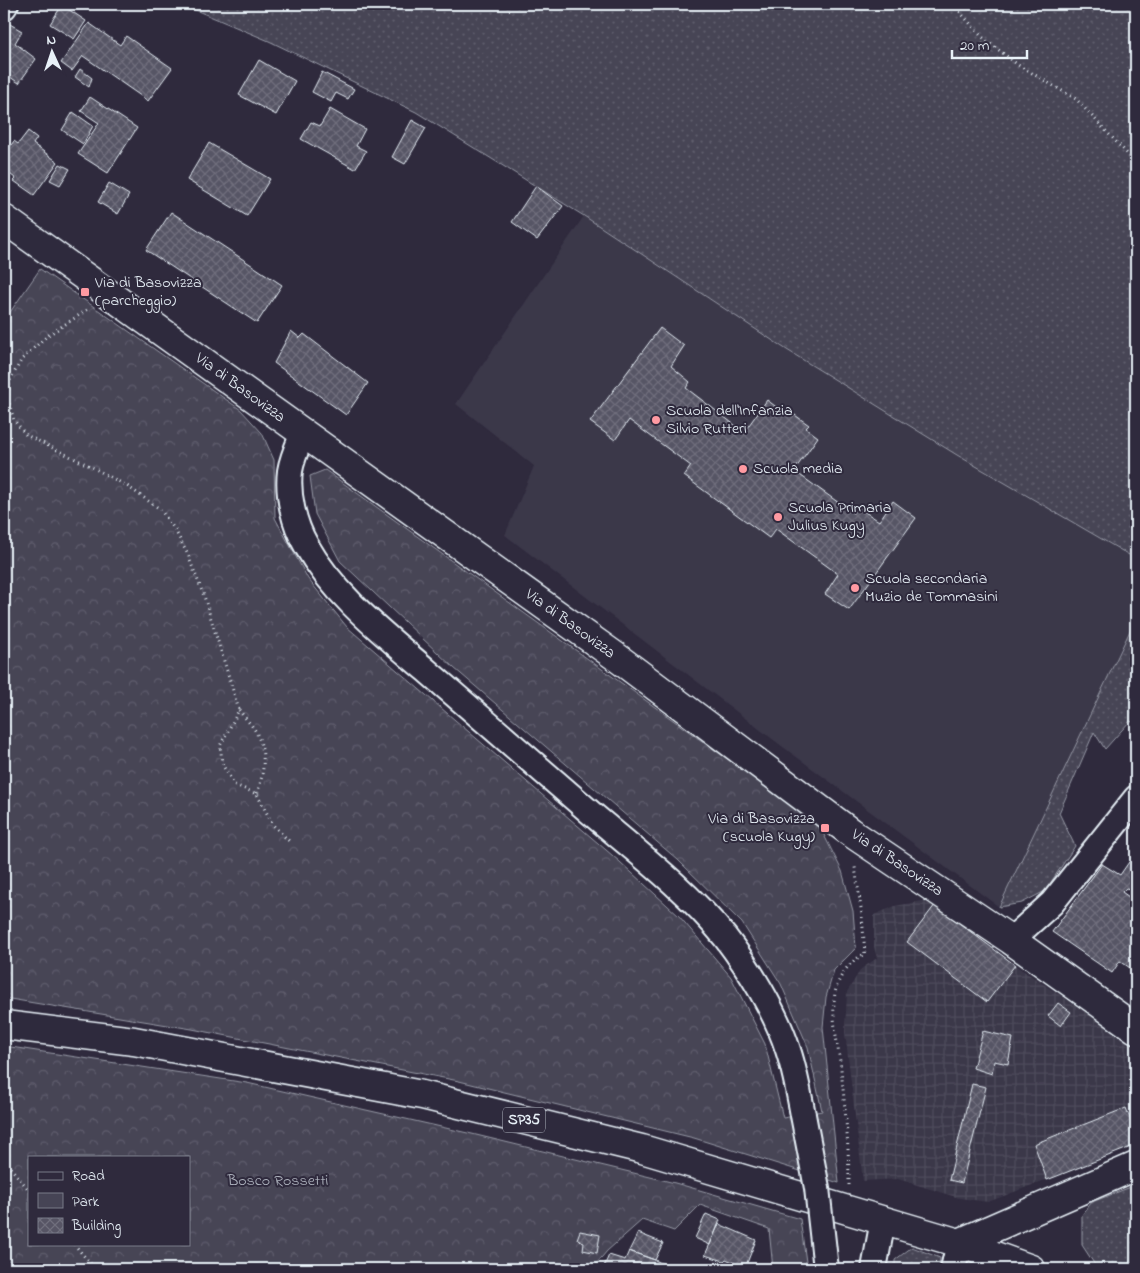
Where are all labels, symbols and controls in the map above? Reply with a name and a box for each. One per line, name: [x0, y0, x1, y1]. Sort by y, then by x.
north arrow: [28, 28, 78, 78]
scale bar: [952, 28, 1028, 60]
text: N: [46, 30, 57, 51]
text: 20 m: [960, 35, 990, 57]
place label: Via di Basovizza (parcheggio): [94, 271, 202, 313]
marker: Via di Basovizza (parcheggio): [79, 286, 91, 298]
street label: Via di Basovizza: [189, 346, 290, 429]
place label: Scuola dell'Infanzia Silvio Rutteri: [666, 399, 793, 441]
marker: Scuola dell'Infanzia Silvio Rutteri: [650, 414, 662, 426]
place label: Scuola media: [753, 457, 843, 481]
marker: Scuola media: [737, 463, 749, 475]
place label: Scuola Primaria Julius Kugy: [788, 496, 891, 538]
marker: Scuola Primaria Julius Kugy: [772, 511, 784, 523]
place label: Scuola secondaria Muzio de Tommasini: [865, 567, 998, 609]
street label: Via di Basovizza: [519, 582, 620, 665]
marker: Scuola secondaria Muzio de Tommasini: [849, 582, 861, 594]
place label: Via di Basovizza (scuola Kugy): [707, 807, 815, 849]
marker: Via di Basovizza (scuola Kugy): [819, 822, 831, 834]
street label: Via di Basovizza: [845, 823, 948, 903]
road number: SP35: [503, 1108, 545, 1132]
legend: [28, 1156, 190, 1246]
text: Road: [72, 1165, 105, 1187]
park label: Bosco Rossetti: [227, 1169, 329, 1193]
text: Park: [72, 1191, 100, 1213]
text: Building: [71, 1215, 121, 1238]

